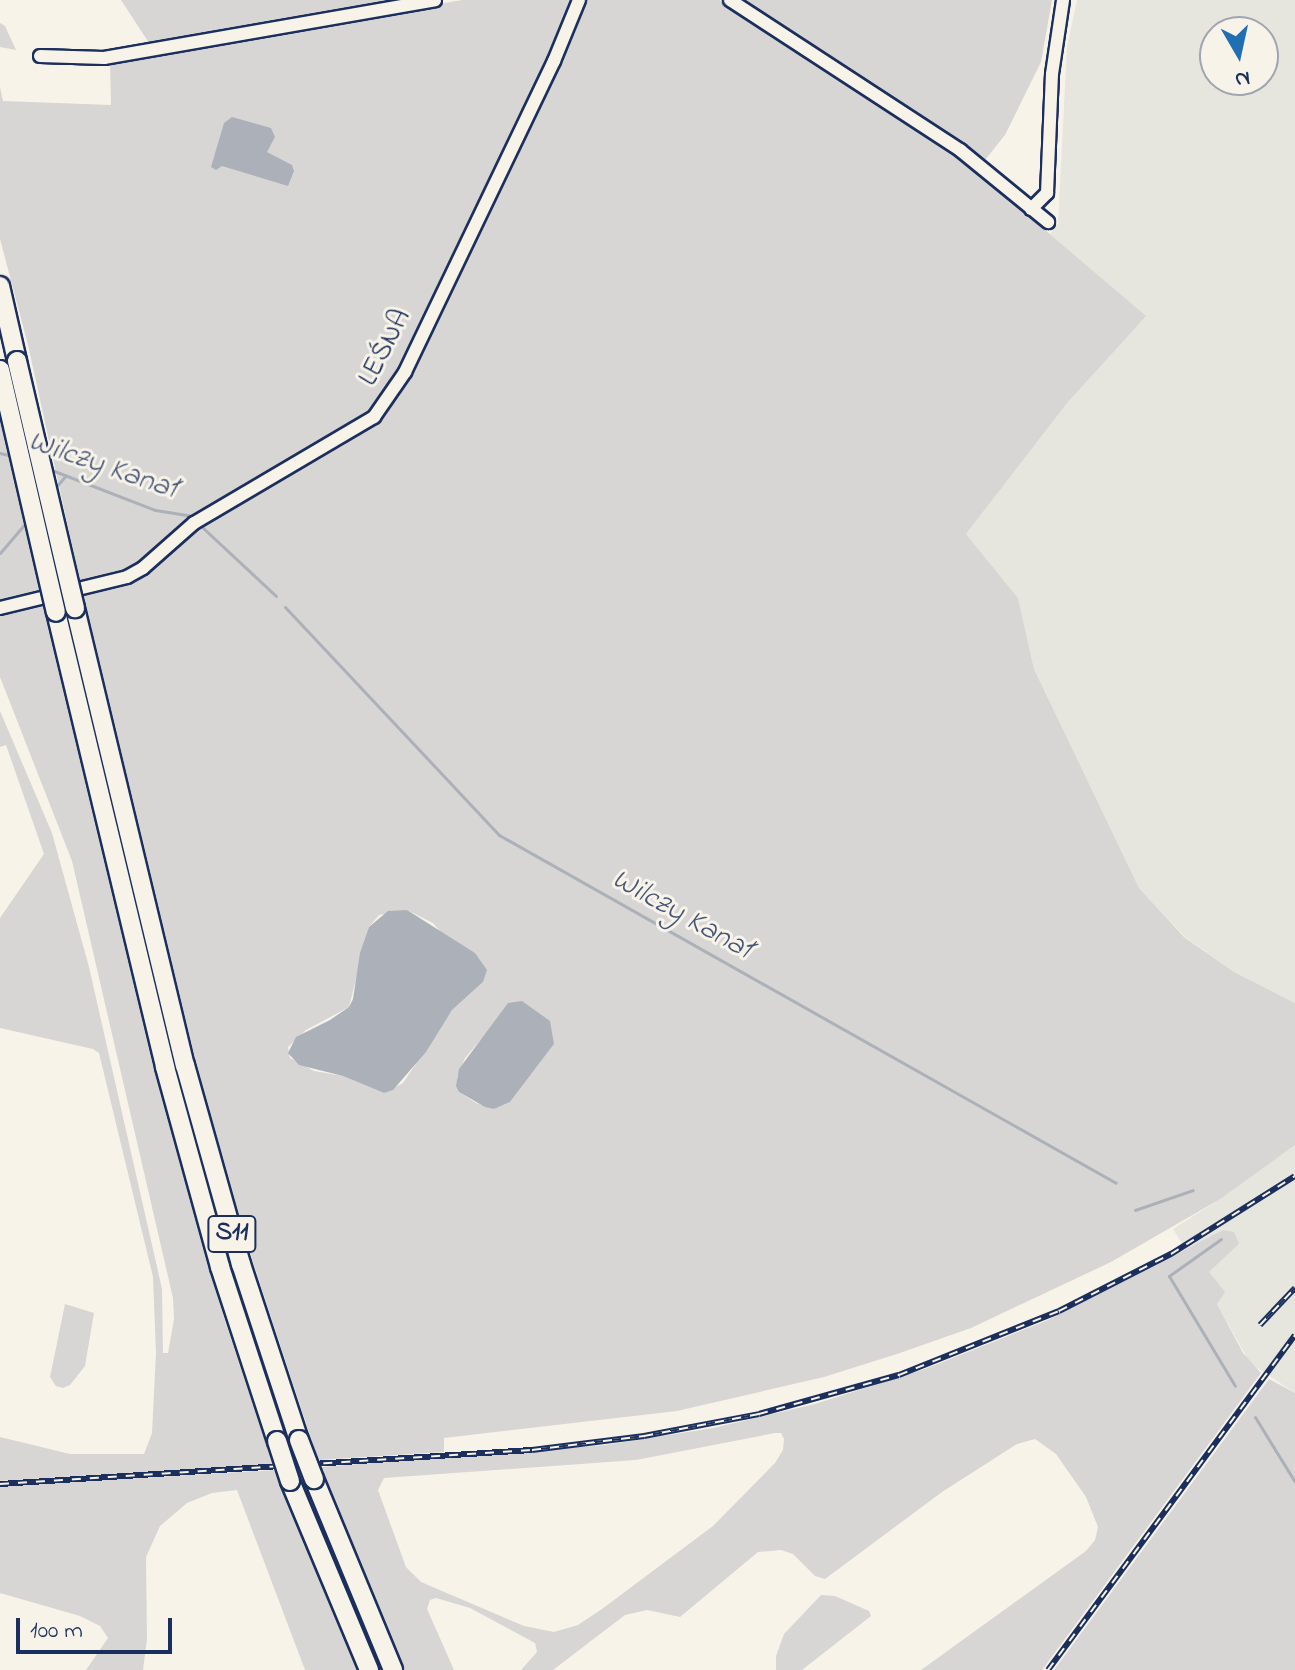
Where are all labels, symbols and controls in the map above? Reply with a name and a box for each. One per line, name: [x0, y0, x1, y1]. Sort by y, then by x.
north arrow: [1199, 16, 1279, 96]
text: N: [1233, 61, 1252, 95]
street label: LEŚNA: [353, 304, 419, 392]
water label: Wilczy Kanał: [23, 424, 181, 508]
water label: Wilczy Kanał: [605, 862, 757, 968]
road number: S11: [206, 1212, 258, 1256]
scale bar: [20, 1602, 176, 1652]
text: 100 m: [30, 1614, 83, 1649]

